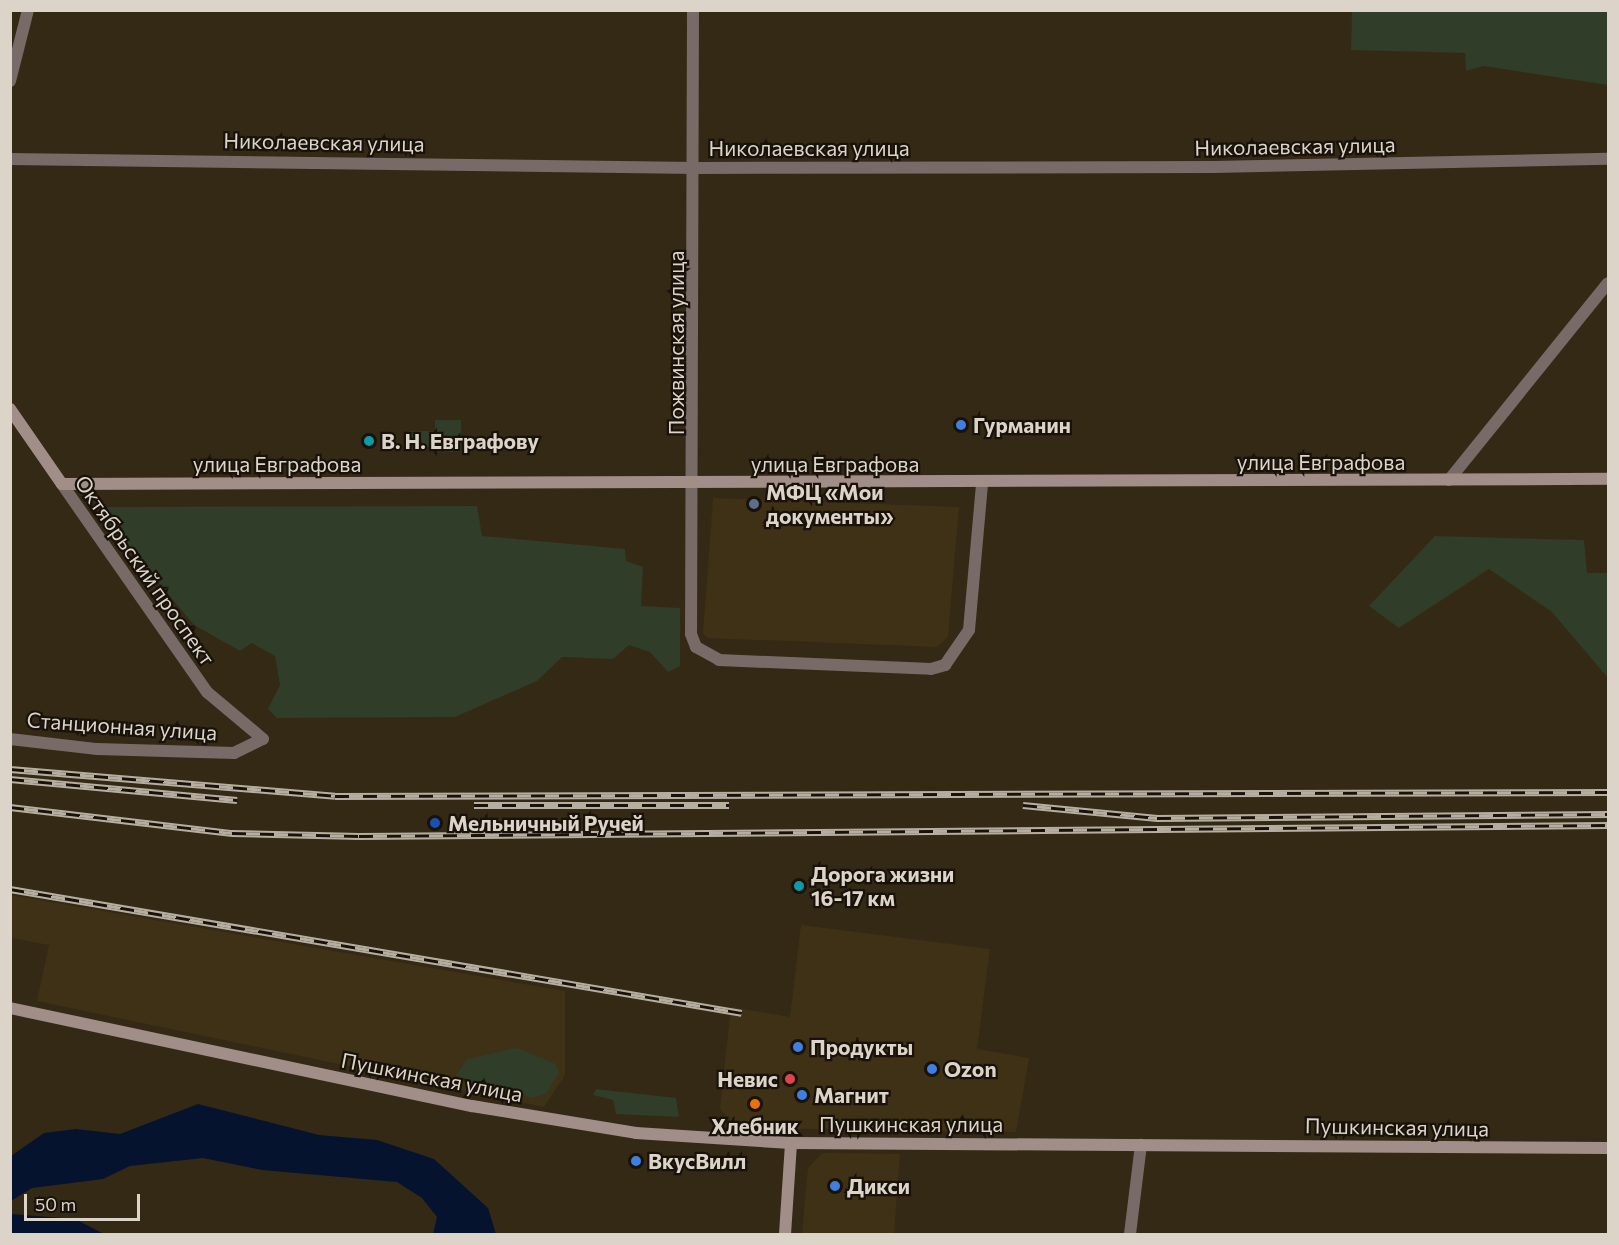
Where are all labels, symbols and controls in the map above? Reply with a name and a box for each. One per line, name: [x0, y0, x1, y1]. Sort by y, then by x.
street label: Николаевская улица: [223, 128, 425, 156]
street label: Николаевская улица: [1194, 132, 1396, 160]
street label: Николаевская улица: [708, 135, 910, 161]
street label: Пожвинская улица: [663, 251, 689, 435]
place label: Гурманин: [973, 412, 1071, 438]
marker: Гурманин: [954, 418, 968, 432]
place label: В. Н. Евграфову: [381, 428, 539, 454]
marker: В. Н. Евграфову: [362, 434, 376, 448]
street label: улица Евграфова: [1237, 449, 1405, 475]
street label: улица Евграфова: [193, 451, 361, 477]
street label: улица Евграфова: [751, 451, 919, 477]
street label: Октябрьский проспект: [70, 470, 220, 670]
place label: МФЦ «Мои документы»: [766, 479, 893, 529]
marker: МФЦ «Мои документы»: [747, 497, 761, 511]
street label: Станционная улица: [26, 707, 218, 745]
place label: Мельничный Ручей: [448, 810, 644, 836]
marker: Мельничный Ручей: [426, 814, 444, 832]
place label: Дорога жизни 16-17 км: [811, 861, 954, 911]
marker: Дорога жизни 16-17 км: [792, 879, 806, 893]
place label: Продукты: [810, 1034, 913, 1060]
marker: Продукты: [791, 1040, 805, 1054]
street label: Пушкинская улица: [339, 1047, 525, 1107]
place label: Ozon: [944, 1056, 997, 1082]
marker: Ozon: [925, 1062, 939, 1076]
place label: Невис: [717, 1066, 778, 1092]
marker: Невис: [783, 1072, 797, 1086]
place label: Магнит: [814, 1082, 889, 1108]
marker: Магнит: [795, 1088, 809, 1102]
marker: Хлебник: [748, 1097, 762, 1111]
street label: Пушкинская улица: [819, 1111, 1003, 1137]
place label: Хлебник: [711, 1113, 799, 1139]
street label: Пушкинская улица: [1305, 1113, 1489, 1141]
place label: ВкусВилл: [648, 1148, 746, 1174]
marker: ВкусВилл: [629, 1154, 643, 1168]
place label: Дикси: [847, 1173, 910, 1199]
marker: Дикси: [828, 1179, 842, 1193]
scale bar: [27, 1182, 142, 1220]
text: 50 m: [35, 1193, 76, 1215]

